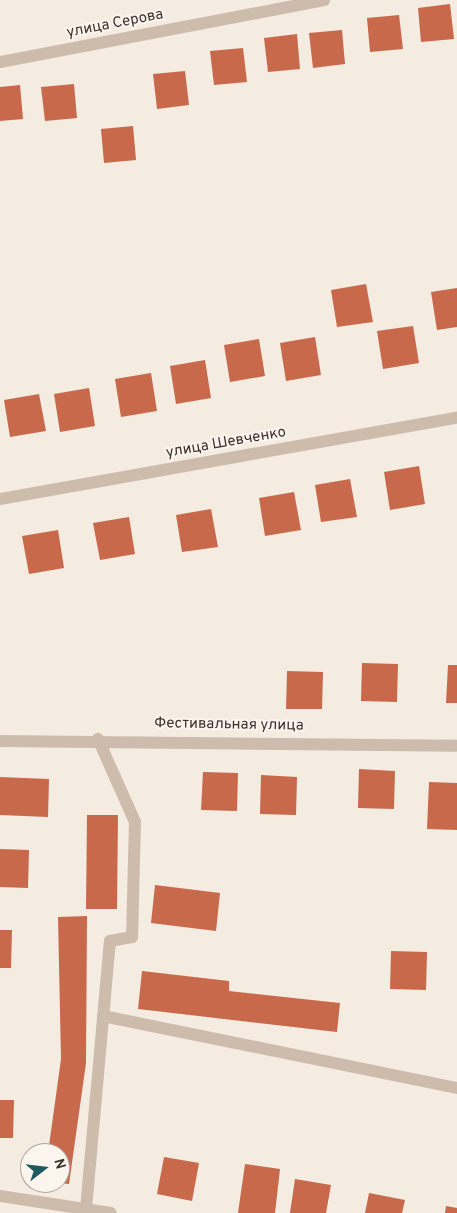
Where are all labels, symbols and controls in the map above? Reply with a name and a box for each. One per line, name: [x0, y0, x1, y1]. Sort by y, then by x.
street label: улица Серова: [65, 6, 165, 42]
street label: улица Шевченко: [165, 424, 287, 462]
street label: Фестивальная улица: [154, 715, 304, 735]
north arrow: [20, 1143, 70, 1193]
text: N: [49, 1157, 68, 1171]

